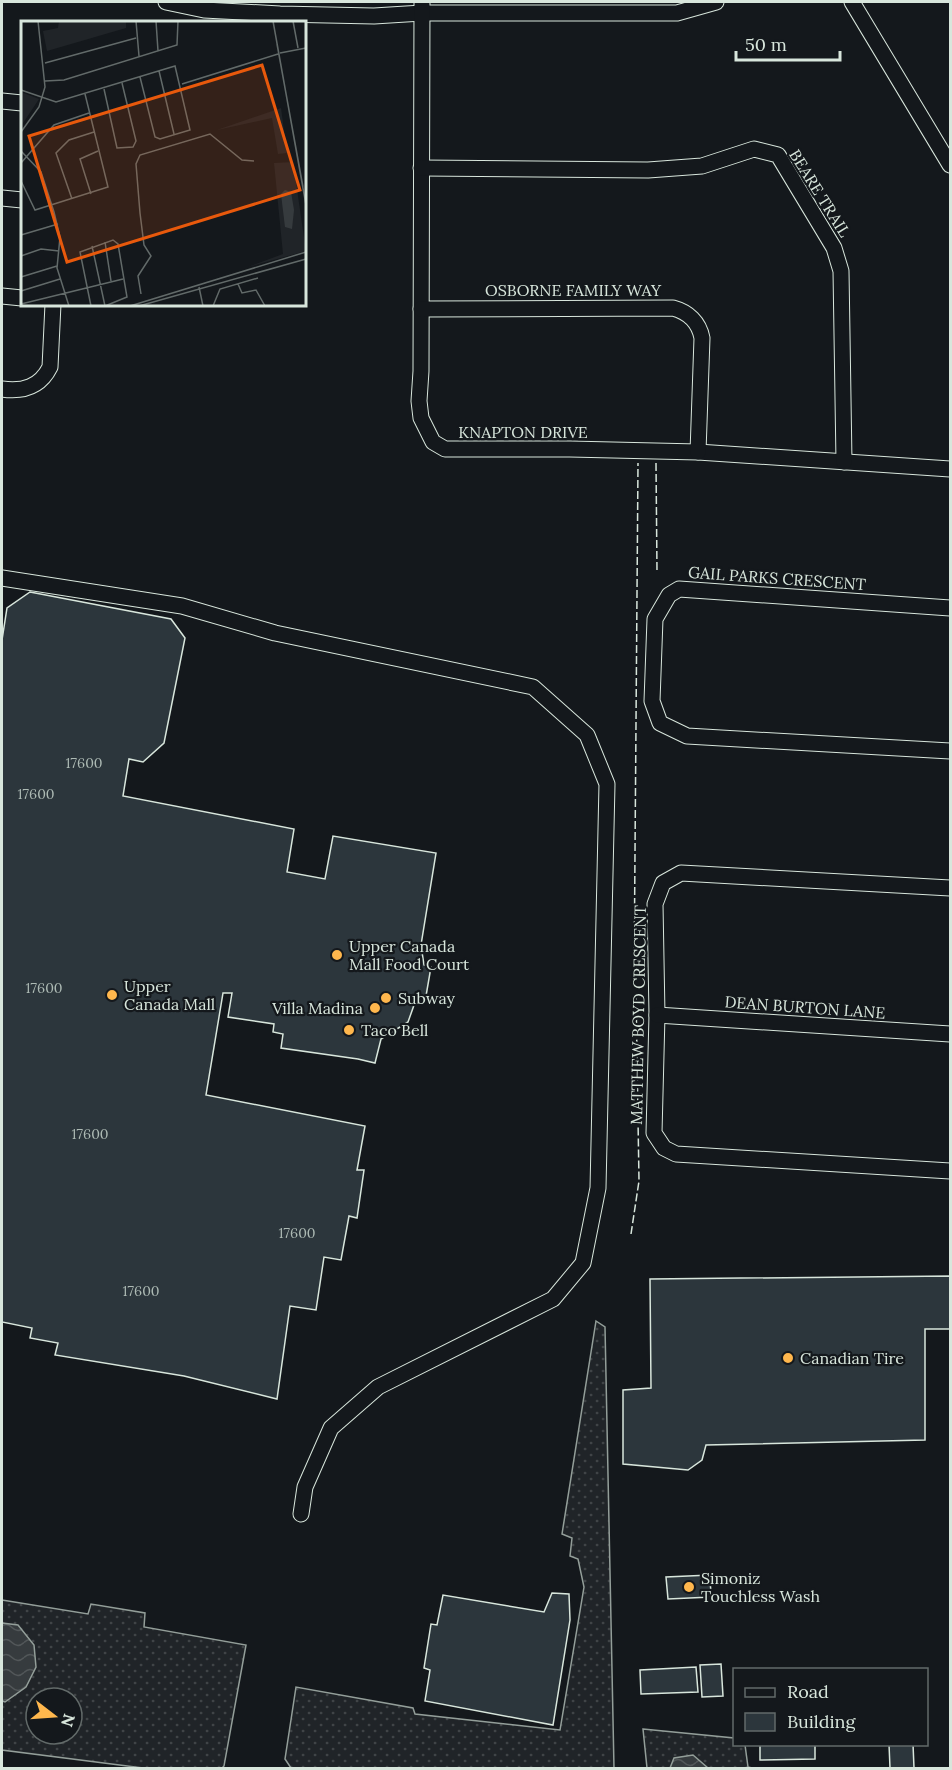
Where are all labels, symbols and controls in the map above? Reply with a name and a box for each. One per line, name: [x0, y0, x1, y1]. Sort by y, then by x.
inset map: [21, 21, 306, 306]
scale bar: [736, 24, 840, 62]
text: 50 m: [745, 33, 787, 56]
street label: BEARE TRAIL: [785, 145, 855, 241]
street label: OSBORNE FAMILY WAY: [485, 280, 662, 300]
street label: KNAPTON DRIVE: [458, 422, 588, 442]
street label: GAIL PARKS CRESCENT: [687, 562, 867, 594]
house number: 17600: [65, 754, 103, 772]
house number: 17600: [17, 785, 55, 803]
street label: MATTHEW BOYD CRESCENT: [626, 905, 650, 1125]
place label: Upper Canada Mall Food Court: [349, 936, 470, 974]
marker: Upper Canada Mall Food Court: [330, 948, 344, 962]
place label: Upper Canada Mall: [124, 976, 215, 1014]
house number: 17600: [25, 979, 63, 997]
marker: Upper Canada Mall: [105, 988, 119, 1002]
place label: Subway: [398, 988, 456, 1008]
marker: Subway: [379, 991, 393, 1005]
street label: DEAN BURTON LANE: [724, 991, 886, 1023]
place label: Villa Madina: [271, 998, 363, 1018]
marker: Villa Madina: [368, 1001, 382, 1015]
place label: Taco Bell: [361, 1020, 428, 1040]
marker: Taco Bell: [342, 1023, 356, 1037]
house number: 17600: [71, 1125, 109, 1143]
house number: 17600: [278, 1224, 316, 1242]
house number: 17600: [122, 1282, 160, 1300]
place label: Canadian Tire: [800, 1348, 904, 1368]
marker: Canadian Tire: [781, 1351, 795, 1365]
place label: Simoniz Touchless Wash: [701, 1568, 820, 1606]
marker: Simoniz Touchless Wash: [682, 1580, 696, 1594]
legend: [733, 1668, 928, 1746]
text: Road: [787, 1680, 829, 1703]
north arrow: [24, 1686, 84, 1746]
text: Building: [787, 1710, 857, 1733]
text: N: [57, 1712, 80, 1729]

